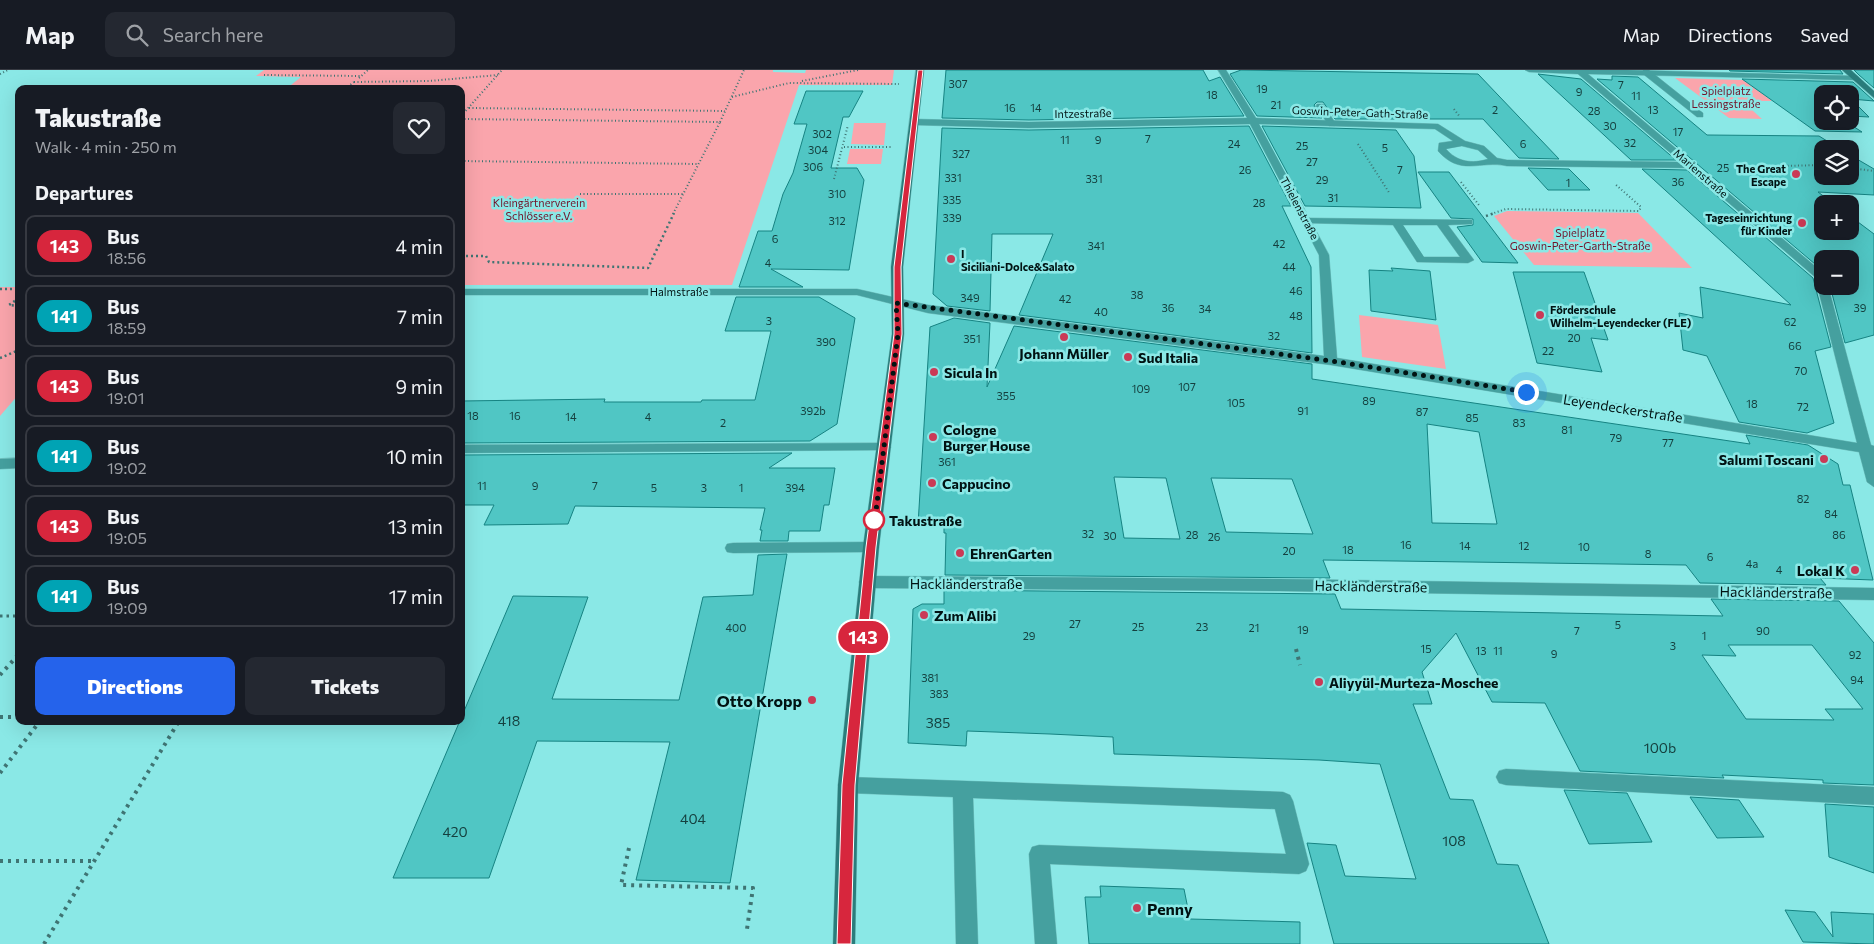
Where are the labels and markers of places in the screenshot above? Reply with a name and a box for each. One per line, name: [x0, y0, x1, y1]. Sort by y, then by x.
place label: The Great Escape: [1736, 162, 1786, 188]
marker: The Great Escape: [1790, 168, 1802, 180]
place label: Tageseinrichtung für Kinder: [1705, 211, 1792, 237]
marker: Tageseinrichtung für Kinder: [1796, 217, 1808, 229]
place label: I Siciliani-Dolce&Salato: [961, 247, 1075, 273]
marker: I Siciliani-Dolce&Salato: [945, 253, 957, 265]
place label: Förderschule Wilhelm-Leyendecker (FLE): [1550, 303, 1692, 329]
marker: Förderschule Wilhelm-Leyendecker (FLE): [1534, 309, 1546, 321]
marker: Johann Müller: [1058, 331, 1070, 343]
place label: Johann Müller: [1019, 345, 1109, 362]
place label: Sud Italia: [1138, 349, 1198, 366]
marker: Sud Italia: [1122, 351, 1134, 363]
place label: Sicula In: [944, 364, 997, 381]
marker: Sicula In: [928, 366, 940, 378]
place label: Cologne Burger House: [943, 421, 1030, 454]
marker: Cologne Burger House: [927, 431, 939, 443]
place label: Salumi Toscani: [1719, 451, 1814, 468]
marker: Salumi Toscani: [1818, 453, 1830, 465]
place label: Cappucino: [942, 475, 1011, 492]
marker: Cappucino: [926, 477, 938, 489]
marker: Takustraße: [863, 509, 885, 531]
place label: Takustraße: [889, 512, 962, 529]
place label: EhrenGarten: [970, 545, 1052, 562]
marker: EhrenGarten: [954, 547, 966, 559]
place label: Lokal K: [1797, 562, 1845, 579]
marker: Lokal K: [1849, 564, 1861, 576]
place label: Zum Alibi: [934, 607, 997, 624]
marker: Zum Alibi: [918, 609, 930, 621]
place label: Aliyyül-Murteza-Moschee: [1329, 674, 1498, 691]
marker: Aliyyül-Murteza-Moschee: [1313, 676, 1325, 688]
place label: Otto Kropp: [717, 691, 802, 710]
marker: Otto Kropp: [806, 694, 818, 706]
place label: Penny: [1147, 899, 1193, 918]
marker: Penny: [1131, 902, 1143, 914]

